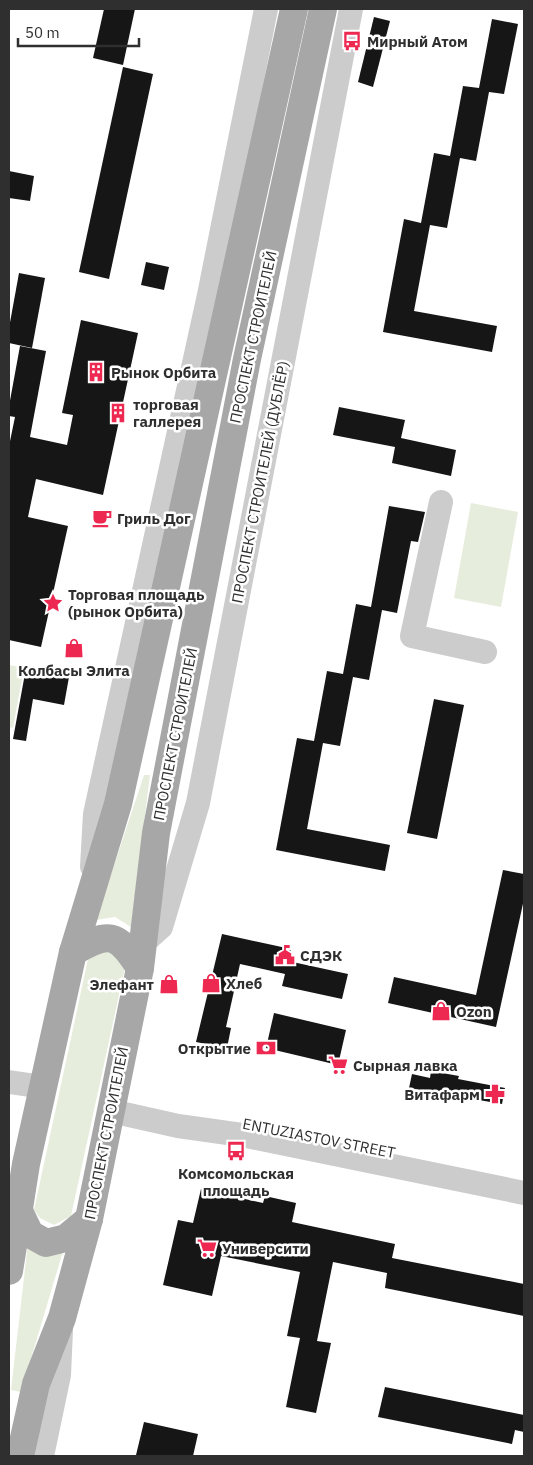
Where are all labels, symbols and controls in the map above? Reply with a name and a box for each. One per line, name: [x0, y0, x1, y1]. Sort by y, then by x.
scale bar: [18, 15, 139, 47]
text: 50 m: [25, 23, 60, 42]
bus stop icon: Мирный Атом: [341, 30, 363, 52]
place label: Мирный Атом: [367, 32, 468, 51]
street label: ПРОСПЕКТ СТРОИТЕЛЕЙ: [225, 249, 281, 425]
street label: ПРОСПЕКТ СТРОИТЕЛЕЙ (ДУБЛЁР): [227, 359, 293, 605]
building icon: Рынок Орбита: [85, 361, 107, 383]
place label: Рынок Орбита: [111, 363, 217, 382]
place label: торговая галлерея: [133, 395, 201, 431]
building icon: торговая галлерея: [107, 402, 129, 424]
cafe icon: Гриль Дог: [91, 507, 113, 529]
place label: Гриль Дог: [117, 509, 191, 528]
place label: Торговая площадь (рынок Орбита): [68, 585, 205, 621]
place icon: Торговая площадь (рынок Орбита): [42, 592, 64, 614]
shop icon: Колбасы Элита: [63, 637, 85, 659]
street label: ПРОСПЕКТ СТРОИТЕЛЕЙ: [149, 646, 201, 822]
place label: Колбасы Элита: [18, 661, 130, 680]
public building icon: СДЭК: [274, 944, 296, 966]
place label: СДЭК: [300, 946, 342, 965]
shop icon: Хлеб: [200, 972, 222, 994]
shop icon: Элефант: [158, 973, 180, 995]
place label: Хлеб: [226, 974, 262, 993]
place label: Элефант: [89, 975, 155, 994]
shop icon: Ozon: [430, 1000, 452, 1022]
place label: Ozon: [456, 1002, 492, 1021]
bank icon: Открытие: [255, 1037, 277, 1059]
place label: Открытие: [178, 1039, 251, 1058]
street label: ПРОСПЕКТ СТРОИТЕЛЕЙ: [80, 1045, 132, 1221]
supermarket icon: Сырная лавка: [327, 1054, 349, 1076]
place label: Сырная лавка: [353, 1056, 458, 1075]
pharmacy icon: Витафарм: [484, 1083, 506, 1105]
place label: Витафарм: [404, 1085, 480, 1104]
street label: ENTUZIASTOV STREET: [241, 1114, 397, 1162]
bus stop icon: Комсомольская площадь: [225, 1140, 247, 1162]
place label: Комсомольская площадь: [178, 1164, 294, 1200]
supermarket icon: Университи: [196, 1237, 218, 1259]
place label: Университи: [222, 1239, 309, 1258]

